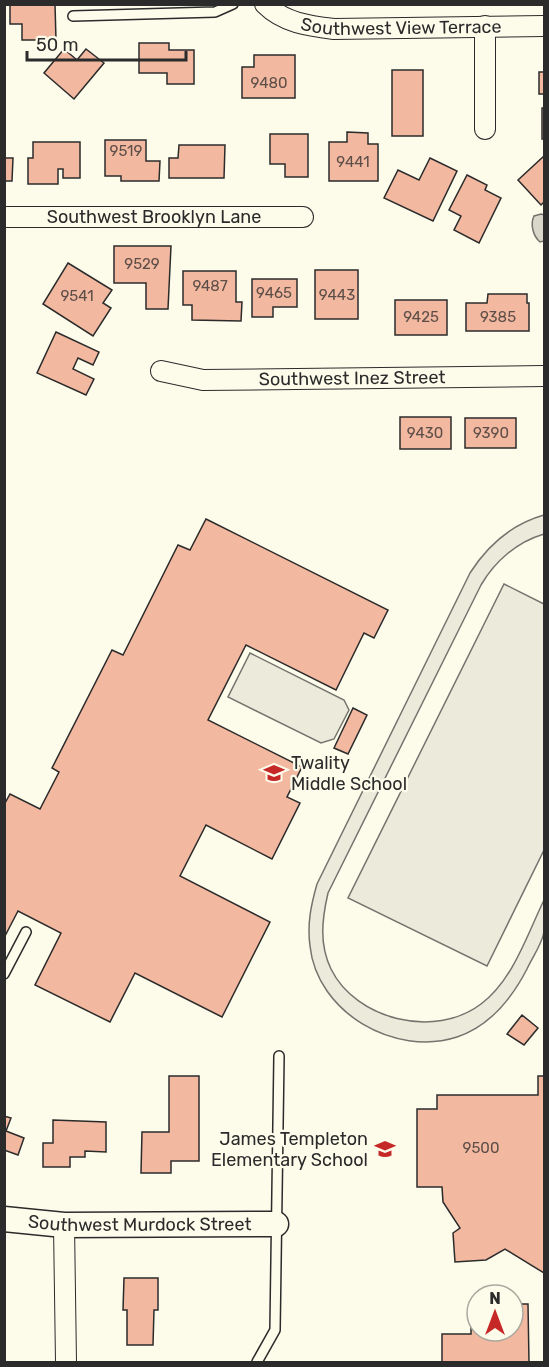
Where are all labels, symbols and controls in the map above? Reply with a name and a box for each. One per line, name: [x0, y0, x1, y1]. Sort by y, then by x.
street label: Southwest View Terrace: [299, 13, 502, 40]
scale bar: [27, 24, 186, 62]
text: 50 m: [36, 34, 79, 56]
house number: 9480: [250, 74, 288, 92]
house number: 9519: [110, 142, 143, 160]
house number: 9441: [336, 153, 370, 171]
street label: Southwest Brooklyn Lane: [47, 206, 261, 228]
house number: 9529: [124, 255, 160, 273]
house number: 9487: [192, 277, 228, 295]
house number: 9465: [256, 284, 292, 302]
house number: 9443: [319, 286, 355, 304]
house number: 9541: [60, 287, 94, 305]
house number: 9425: [403, 308, 439, 326]
house number: 9385: [480, 308, 516, 326]
street label: Southwest Inez Street: [258, 366, 446, 390]
house number: 9430: [407, 424, 443, 442]
house number: 9390: [473, 424, 509, 442]
place label: Twality Middle School: [291, 752, 407, 795]
school or university icon: Twality Middle School: [262, 761, 286, 785]
place label: James Templeton Elementary School: [211, 1128, 368, 1171]
school or university icon: James Templeton Elementary School: [373, 1137, 397, 1161]
house number: 9500: [463, 1139, 499, 1157]
street label: Southwest Murdock Street: [27, 1210, 252, 1236]
north arrow: [465, 1283, 525, 1343]
text: N: [489, 1289, 501, 1308]

